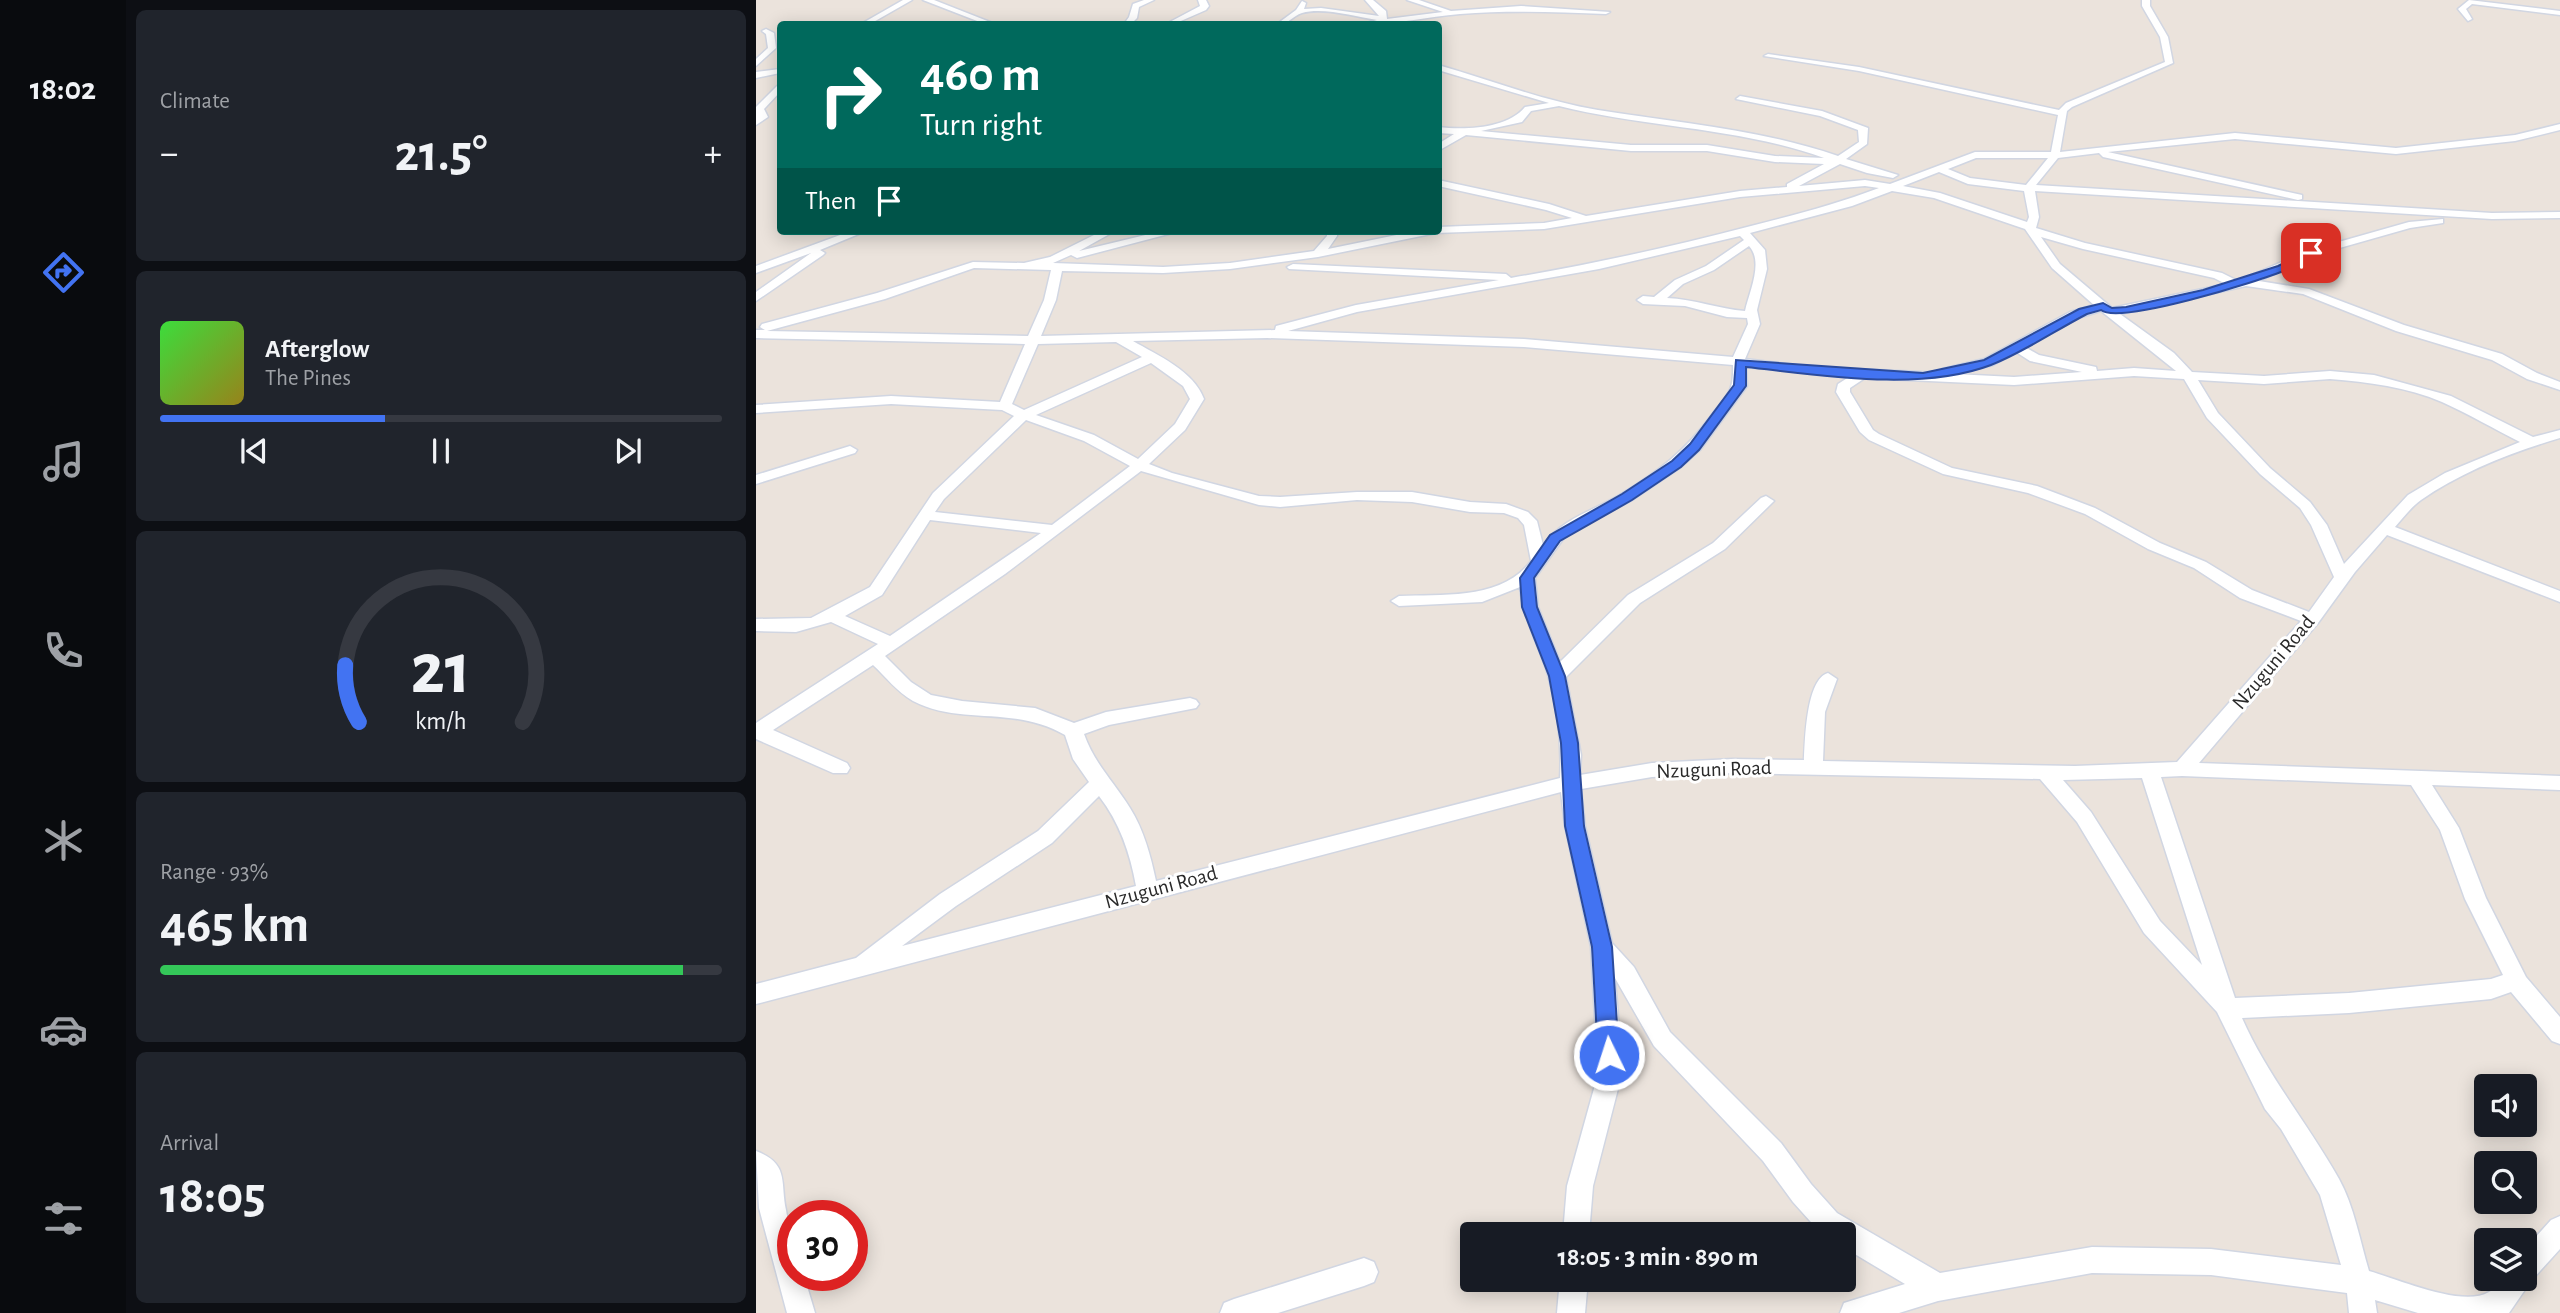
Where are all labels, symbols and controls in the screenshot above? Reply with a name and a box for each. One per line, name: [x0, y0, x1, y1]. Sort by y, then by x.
icon: right: [805, 49, 896, 140]
text: 460 m: [920, 51, 1041, 100]
text: 18:02: [30, 73, 96, 105]
text: Climate: [160, 90, 230, 113]
text: Turn right: [920, 109, 1042, 141]
text: 21.5°: [395, 128, 487, 180]
text: −: [160, 135, 178, 173]
text: +: [704, 135, 722, 173]
icon: arrive: [870, 182, 908, 220]
text: Then: [805, 188, 856, 214]
pin: [2281, 223, 2341, 283]
icon: arrive: [2292, 234, 2330, 272]
icon: directions: [39, 248, 88, 297]
text: Afterglow: [265, 336, 369, 362]
text: The Pines: [265, 367, 351, 390]
icon: previous: [235, 432, 273, 470]
icon: pause: [422, 432, 460, 470]
icon: next: [609, 432, 647, 470]
icon: music: [39, 437, 88, 486]
street label: Nzuguni Road: [2228, 611, 2319, 713]
icon: phone: [39, 626, 88, 675]
text: 21: [411, 635, 471, 708]
text: km/h: [415, 709, 467, 734]
street label: Nzuguni Road: [1656, 757, 1772, 782]
icon: climate: [39, 816, 88, 865]
text: Range · 93%: [160, 861, 268, 884]
street label: Nzuguni Road: [1103, 862, 1220, 913]
text: 465 km: [160, 899, 309, 951]
icon: car: [39, 1005, 88, 1054]
position arrow: [1572, 1018, 1646, 1092]
map controls: [2474, 1074, 2537, 1291]
button: sound: [2474, 1074, 2537, 1137]
text: Arrival: [160, 1132, 219, 1155]
button: search: [2474, 1151, 2537, 1214]
text: 18:05: [160, 1170, 266, 1222]
icon: filters: [39, 1194, 88, 1243]
speed limit sign: 30: [777, 1200, 868, 1291]
button: layers: [2474, 1228, 2537, 1291]
text: 18:05 · 3 min · 890 m: [1557, 1244, 1759, 1270]

